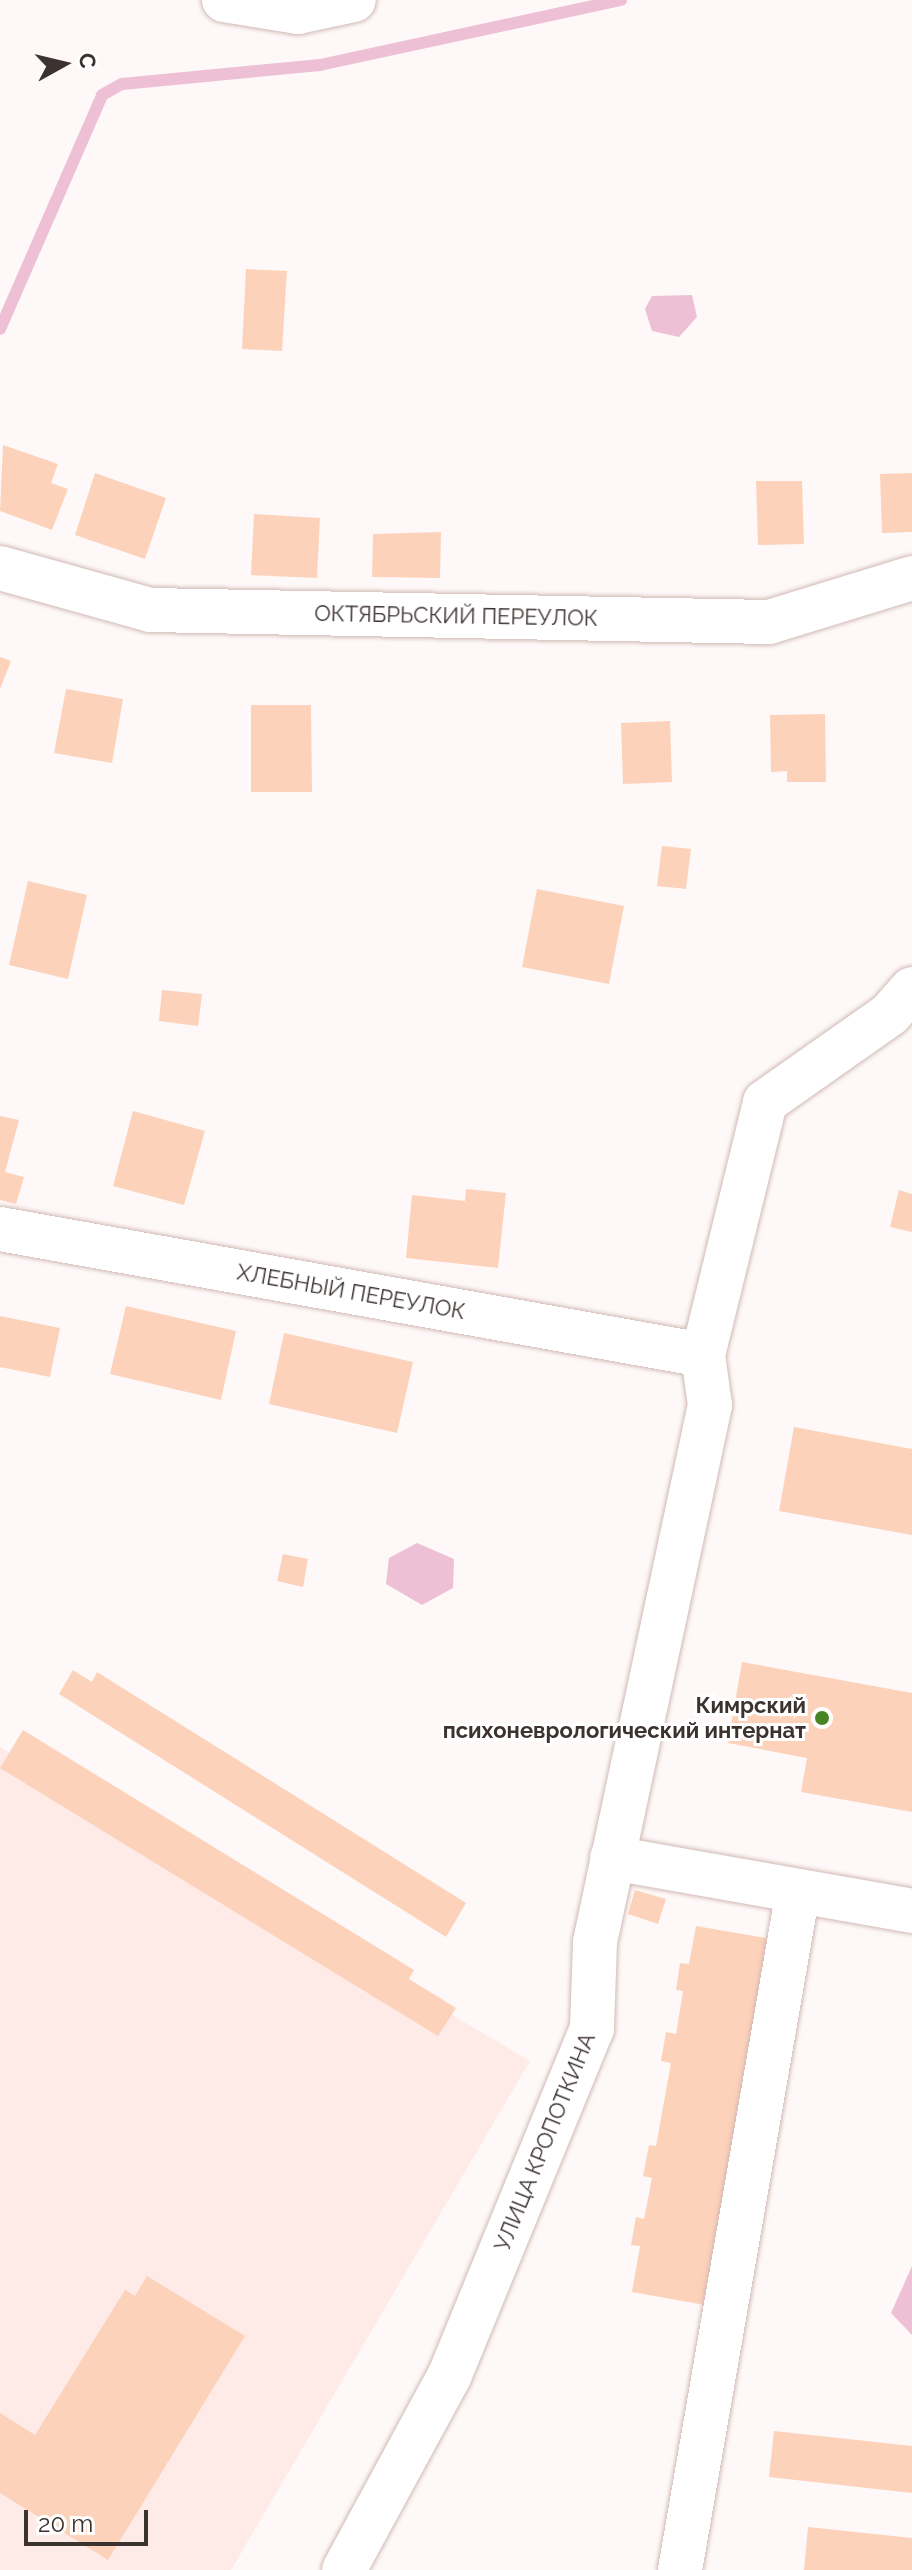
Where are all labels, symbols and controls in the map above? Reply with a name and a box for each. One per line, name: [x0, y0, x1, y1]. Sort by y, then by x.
north arrow: [24, 24, 104, 104]
text: С: [74, 51, 102, 70]
street label: ОКТЯБРЬСКИЙ ПЕРЕУЛОК: [314, 600, 598, 632]
street label: ХЛЕБНЫЙ ПЕРЕУЛОК: [235, 1259, 467, 1325]
place label: Кимрский психоневрологический интернат: [443, 1692, 806, 1744]
marker: Кимрский психоневрологический интернат: [813, 1709, 831, 1727]
street label: УЛИЦА КРОПОТКИНА: [489, 2029, 601, 2255]
scale bar: [28, 2494, 152, 2544]
text: 20 m: [38, 2509, 93, 2538]

